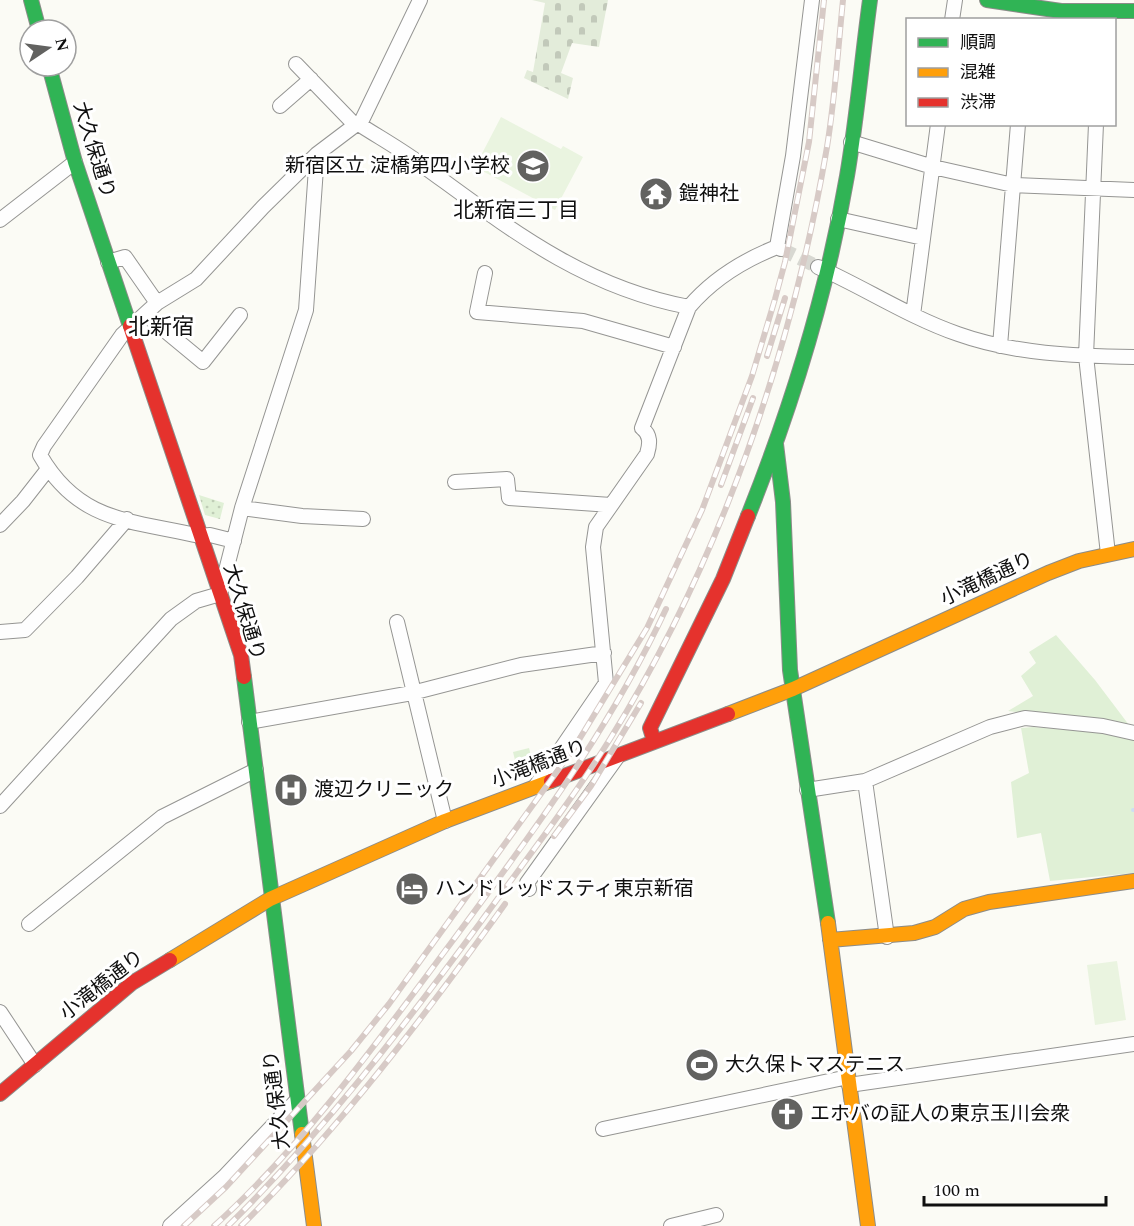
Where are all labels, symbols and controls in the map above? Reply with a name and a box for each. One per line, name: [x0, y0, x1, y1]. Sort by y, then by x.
north arrow: [18, 18, 78, 78]
legend: [906, 18, 1116, 126]
text: 順調: [960, 29, 996, 56]
text: N: [48, 36, 75, 54]
text: 混雑: [960, 59, 996, 86]
text: 渋滞: [960, 89, 996, 116]
street label: 大久保通り: [65, 98, 123, 202]
school or university icon: 新宿区立 淀橋第四小学校: [515, 148, 551, 184]
place label: 新宿区立 淀橋第四小学校: [285, 151, 510, 181]
temple icon: 鎧神社: [638, 176, 674, 212]
place label: 鎧神社: [679, 179, 739, 209]
district label: 北新宿三丁目: [453, 195, 579, 227]
district label: 北新宿: [128, 311, 194, 344]
street label: 小滝橋通り: [935, 544, 1039, 614]
street label: 大久保通り: [215, 560, 273, 664]
street label: 小滝橋通り: [487, 732, 591, 796]
hospital icon: 渡辺クリニック: [273, 772, 309, 808]
place label: 渡辺クリニック: [314, 775, 454, 805]
hotel icon: ハンドレッドスティ東京新宿: [394, 871, 430, 907]
place label: ハンドレッドスティ東京新宿: [435, 874, 694, 904]
street label: 小滝橋通り: [53, 942, 151, 1028]
sports icon: 大久保トマステニス: [684, 1047, 720, 1083]
street label: 大久保通り: [256, 1049, 298, 1151]
place label: 大久保トマステニス: [725, 1050, 905, 1080]
church icon: エホバの証人の東京玉川会衆: [769, 1096, 805, 1132]
place label: エホバの証人の東京玉川会衆: [810, 1099, 1070, 1129]
scale bar: [924, 1169, 1106, 1207]
text: 100 m: [933, 1177, 980, 1204]

